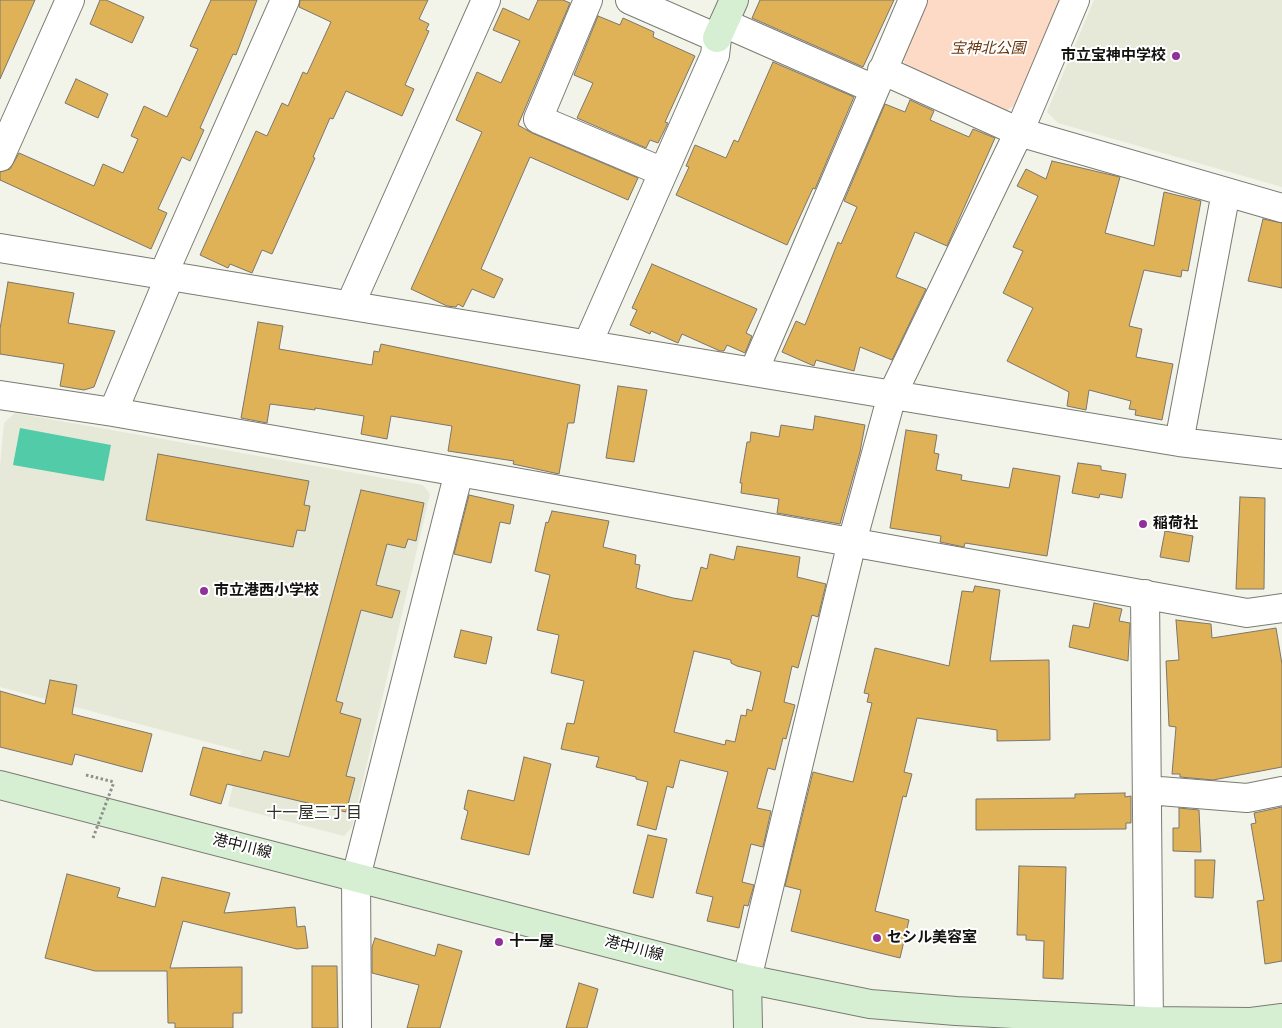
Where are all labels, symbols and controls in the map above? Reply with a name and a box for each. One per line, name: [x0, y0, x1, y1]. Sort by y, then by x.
park label: 宝神北公園: [951, 40, 1025, 58]
place label: 市立宝神中学校: [1061, 47, 1166, 65]
marker: 市立宝神中学校: [1170, 50, 1182, 62]
place label: 稲荷社: [1153, 515, 1198, 533]
marker: 稲荷社: [1137, 518, 1149, 530]
place label: 市立港西小学校: [214, 582, 319, 600]
marker: 市立港西小学校: [198, 585, 210, 597]
district label: 十一屋三丁目: [266, 804, 362, 824]
street label: 港中川線: [211, 831, 273, 863]
place label: セシル美容室: [887, 929, 977, 947]
marker: セシル美容室: [871, 932, 883, 944]
place label: 十一屋: [509, 933, 554, 951]
street label: 港中川線: [603, 933, 665, 965]
marker: 十一屋: [493, 936, 505, 948]

